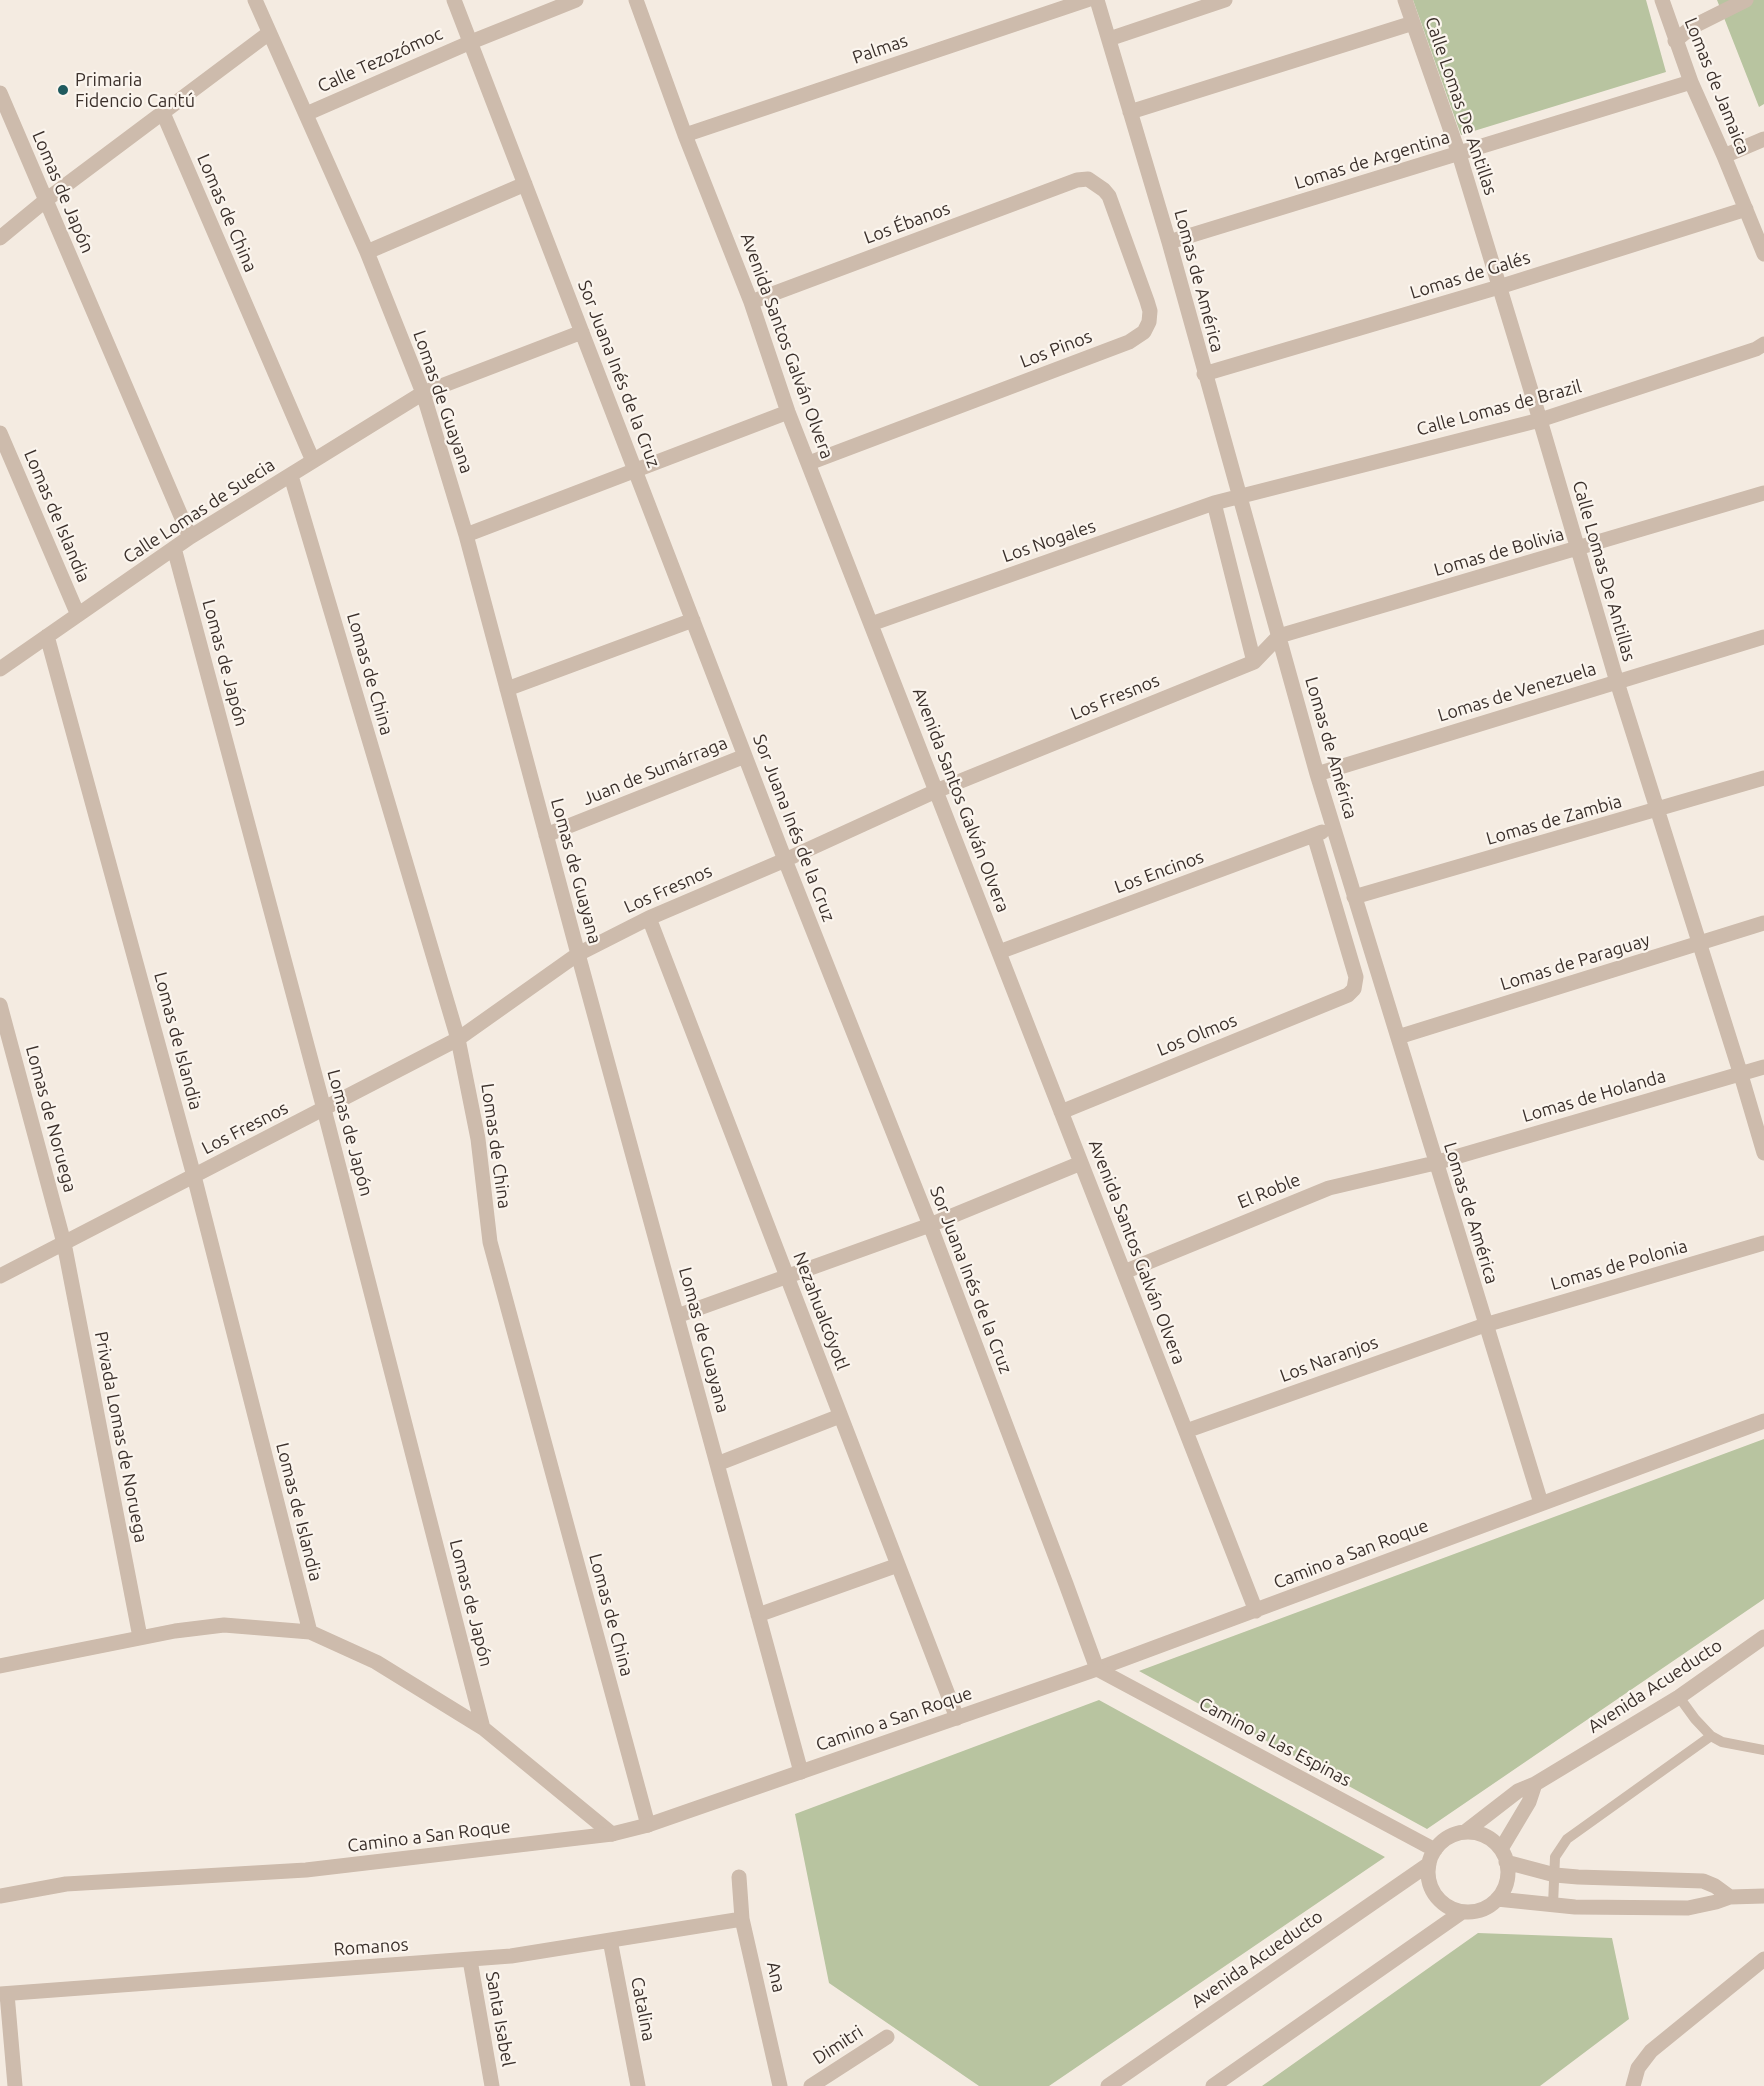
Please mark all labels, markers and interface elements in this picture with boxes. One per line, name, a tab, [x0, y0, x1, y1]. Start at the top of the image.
street label: Calle Lomas De Antillas	[1420, 14, 1502, 198]
street label: Lomas de Jamaica	[1680, 14, 1754, 158]
street label: Calle Tezozómoc	[314, 23, 446, 97]
street label: Palmas	[849, 29, 911, 69]
place label: Primaria Fidencio Cantú	[75, 69, 195, 112]
marker: Primaria Fidencio Cantú	[56, 83, 70, 97]
street label: Lomas de Argentina	[1292, 126, 1452, 194]
street label: Lomas de Japón	[28, 128, 98, 256]
street label: Lomas de China	[192, 151, 262, 275]
street label: Los Ébanos	[861, 197, 953, 249]
street label: Lomas de América	[1170, 207, 1228, 355]
street label: Avenida Santos Galván Olvera	[736, 230, 838, 462]
street label: Lomas de Galés	[1407, 246, 1533, 304]
street label: Sor Juana Inés de la Cruz	[573, 277, 665, 471]
street label: Los Pinos	[1017, 325, 1095, 373]
street label: Lomas de Guayana	[408, 328, 478, 476]
street label: Calle Lomas de Brazil	[1414, 376, 1584, 440]
street label: Lomas de Islandia	[19, 446, 95, 586]
street label: Calle Lomas de Suecia	[119, 454, 279, 568]
street label: Calle Lomas De Antillas	[1568, 478, 1640, 664]
street label: Los Nogales	[1000, 515, 1098, 567]
street label: Lomas de Bolivia	[1431, 523, 1567, 581]
street label: Lomas de Japón	[198, 597, 252, 729]
street label: Lomas de China	[342, 610, 398, 738]
street label: Lomas de Venezuela	[1435, 658, 1599, 726]
street label: Los Fresnos	[1067, 669, 1163, 725]
street label: Lomas de América	[1300, 674, 1362, 822]
street label: Avenida Santos Galván Olvera	[908, 685, 1014, 915]
street label: Sor Juana Inés de la Cruz	[748, 731, 840, 925]
street label: Juan de Sumárraga	[579, 732, 731, 810]
street label: Lomas de Zambia	[1484, 790, 1624, 850]
street label: Lomas de Guayana	[546, 796, 606, 946]
street label: Los Encinos	[1111, 846, 1207, 898]
street label: Los Fresnos	[621, 860, 715, 918]
street label: Lomas de Paraguay	[1498, 929, 1652, 995]
street label: Lomas de Islandia	[149, 970, 207, 1112]
street label: Los Olmos	[1154, 1009, 1240, 1061]
street label: Lomas de Noruega	[21, 1043, 81, 1195]
street label: Lomas de Holanda	[1520, 1065, 1668, 1127]
street label: Lomas de Japón	[323, 1067, 377, 1199]
street label: Lomas de China	[477, 1082, 515, 1210]
street label: Los Fresnos	[198, 1097, 292, 1159]
street label: Avenida Santos Galván Olvera	[1084, 1137, 1190, 1367]
street label: Lomas de América	[1439, 1140, 1503, 1286]
street label: El Roble	[1234, 1169, 1304, 1213]
street label: Sor Juana Inés de la Cruz	[925, 1183, 1017, 1377]
street label: Lomas de Polonia	[1548, 1235, 1690, 1295]
street label: Nezahualcóyotl	[789, 1249, 853, 1373]
street label: Lomas de Guayana	[674, 1265, 734, 1415]
street label: Privada Lomas de Noruega	[90, 1329, 152, 1545]
street label: Los Naranjos	[1277, 1331, 1381, 1387]
street label: Lomas de Islandia	[271, 1441, 327, 1583]
street label: Camino a San Roque	[1271, 1515, 1431, 1593]
street label: Lomas de Japón	[445, 1537, 497, 1669]
street label: Lomas de China	[584, 1551, 638, 1679]
street label: Avenida Acueducto	[1584, 1635, 1726, 1737]
street label: Camino a San Roque	[813, 1682, 975, 1756]
street label: Camino a Las Espinas	[1195, 1693, 1355, 1791]
street label: Camino a San Roque	[346, 1815, 512, 1857]
street label: Avenida Acueducto	[1187, 1905, 1327, 2013]
street label: Romanos	[333, 1934, 409, 1960]
street label: Ana	[762, 1959, 790, 1995]
street label: Santa Isabel	[481, 1970, 519, 2068]
street label: Catalina	[626, 1975, 660, 2043]
street label: Dimitri	[809, 2021, 867, 2069]

